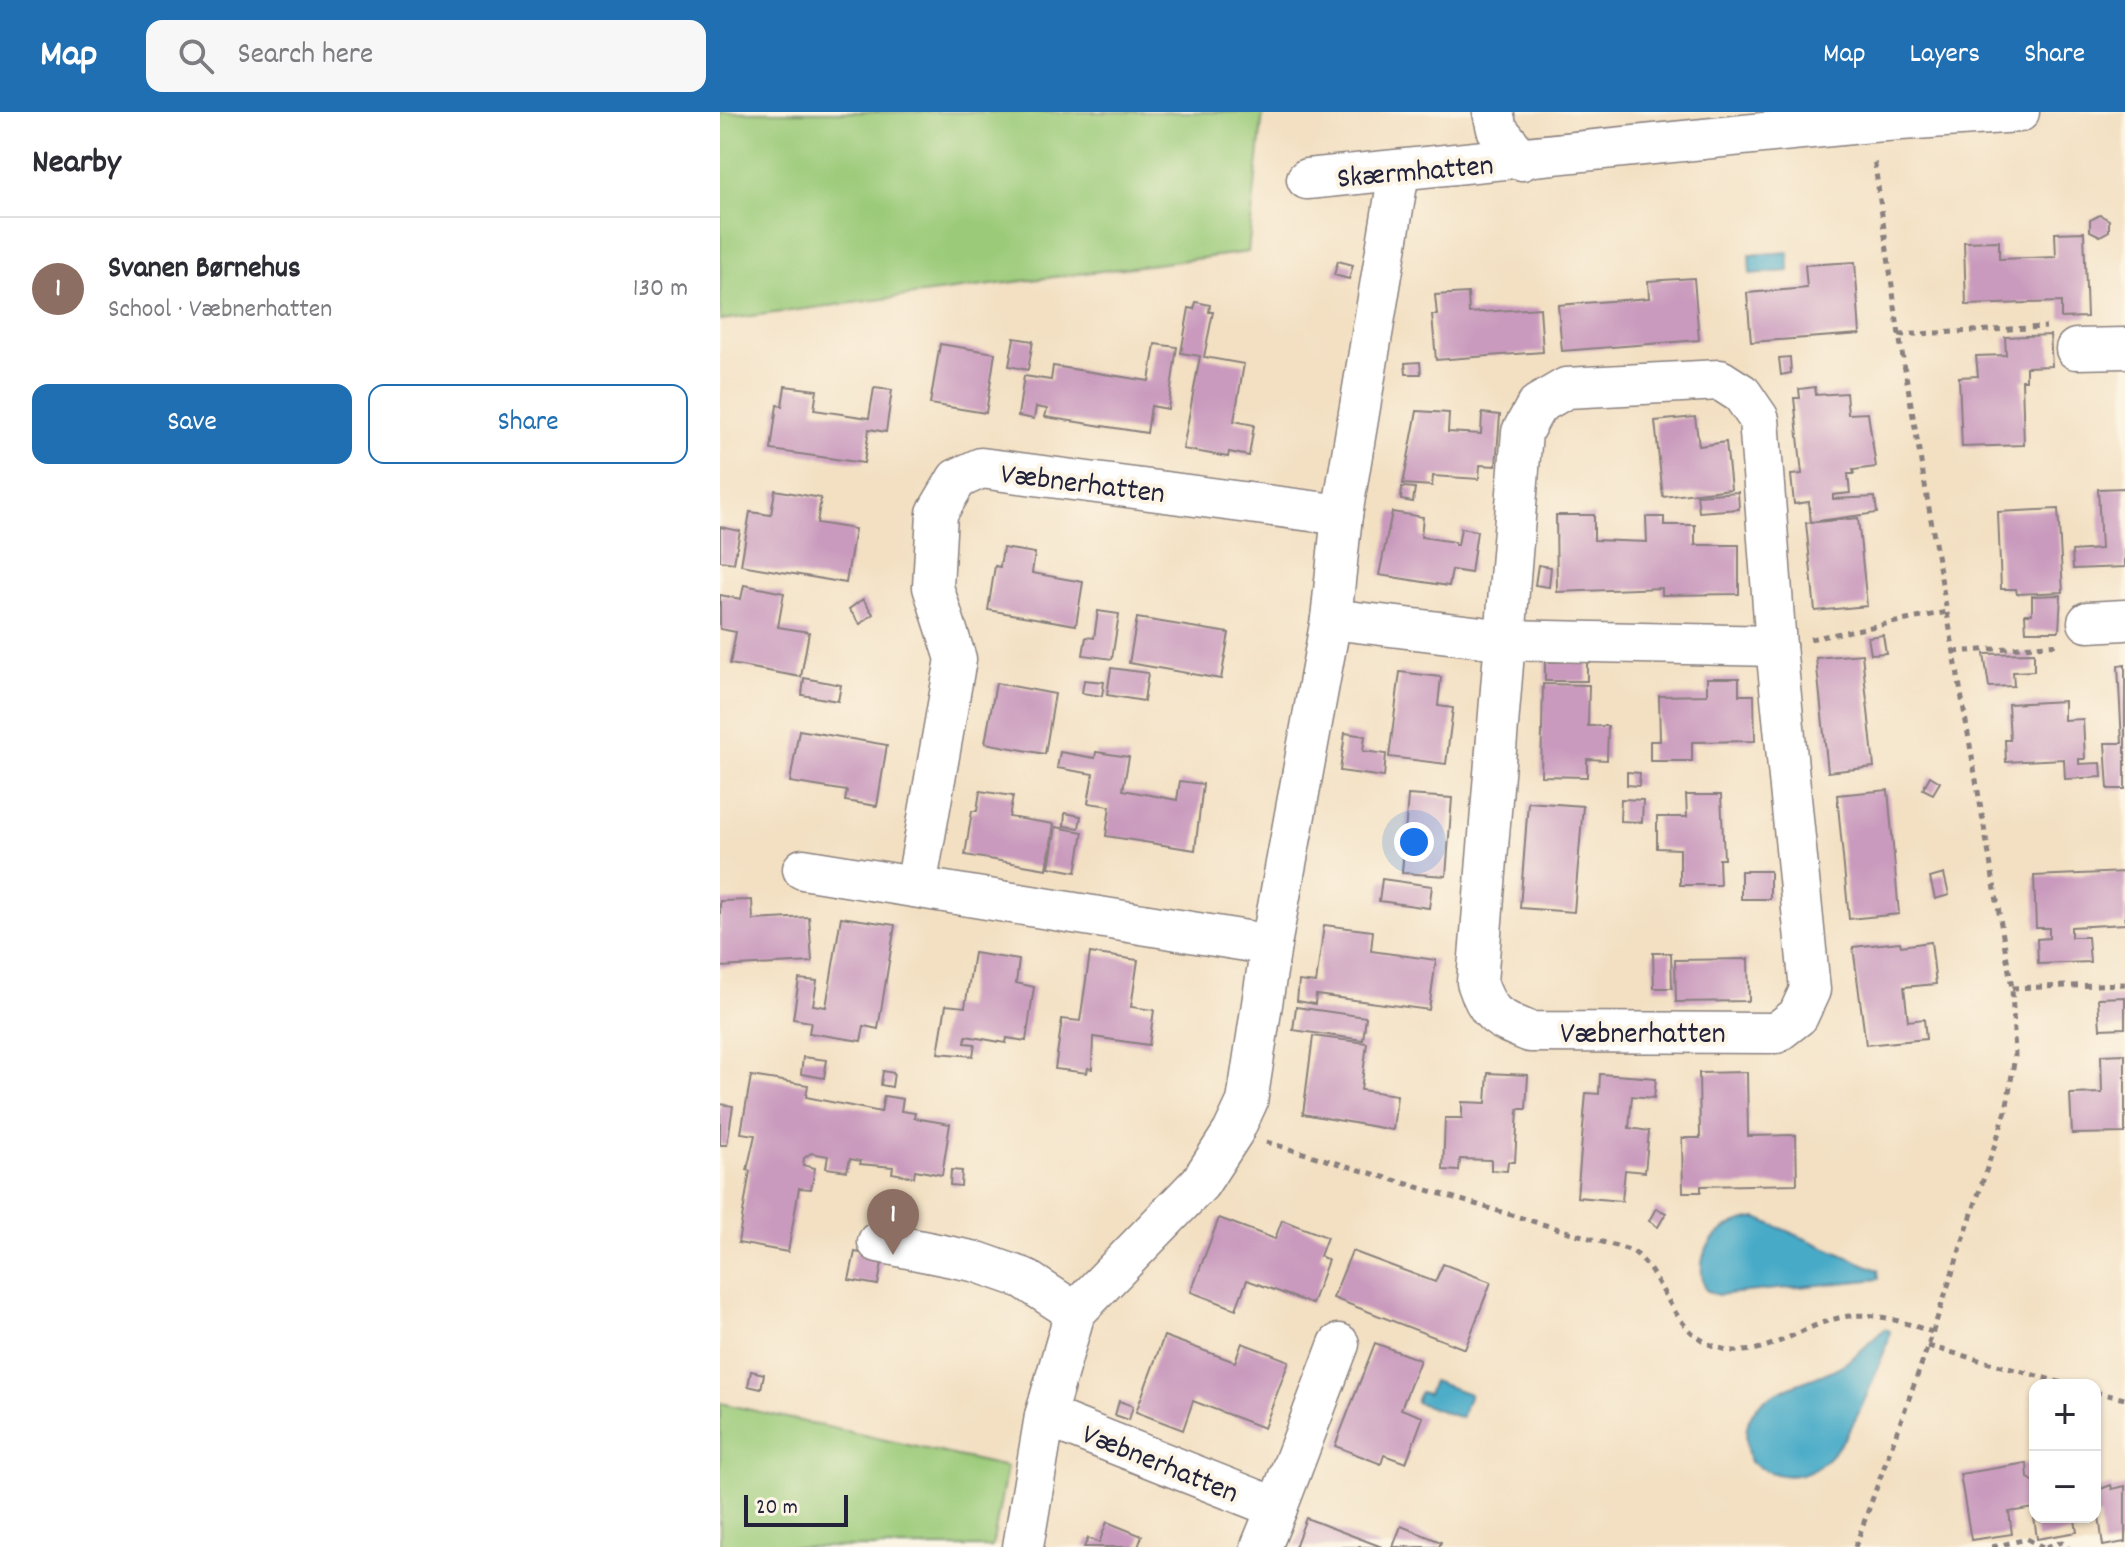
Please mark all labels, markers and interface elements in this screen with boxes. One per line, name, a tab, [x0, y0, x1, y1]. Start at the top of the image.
search box	[146, 20, 706, 92]
text: Map	[40, 29, 98, 84]
icon: search	[174, 34, 218, 78]
text: Search here	[238, 35, 373, 78]
text: Map	[1823, 36, 1866, 76]
text: Layers	[1910, 36, 1980, 76]
text: Share	[2024, 36, 2085, 76]
text: Nearby	[32, 140, 121, 189]
street label: Skærmhatten	[1335, 146, 1495, 203]
text: Svanen Børnehus	[108, 249, 301, 292]
text: 1	[55, 271, 61, 308]
text: 130 m	[633, 271, 688, 308]
text: School · Væbnerhatten	[108, 292, 332, 329]
button: Save	[32, 384, 352, 464]
button: Share	[368, 384, 688, 464]
street label: Væbnerhatten	[998, 455, 1167, 518]
your location	[1394, 822, 1434, 862]
street label: Væbnerhatten	[1560, 1015, 1726, 1058]
pin: 1	[867, 1189, 919, 1255]
map controls	[2029, 1379, 2101, 1523]
button: +	[2029, 1379, 2101, 1451]
street label: Væbnerhatten	[1075, 1415, 1244, 1517]
button: −	[2029, 1451, 2101, 1523]
scale bar	[744, 1491, 848, 1527]
text: 20 m	[756, 1493, 798, 1524]

